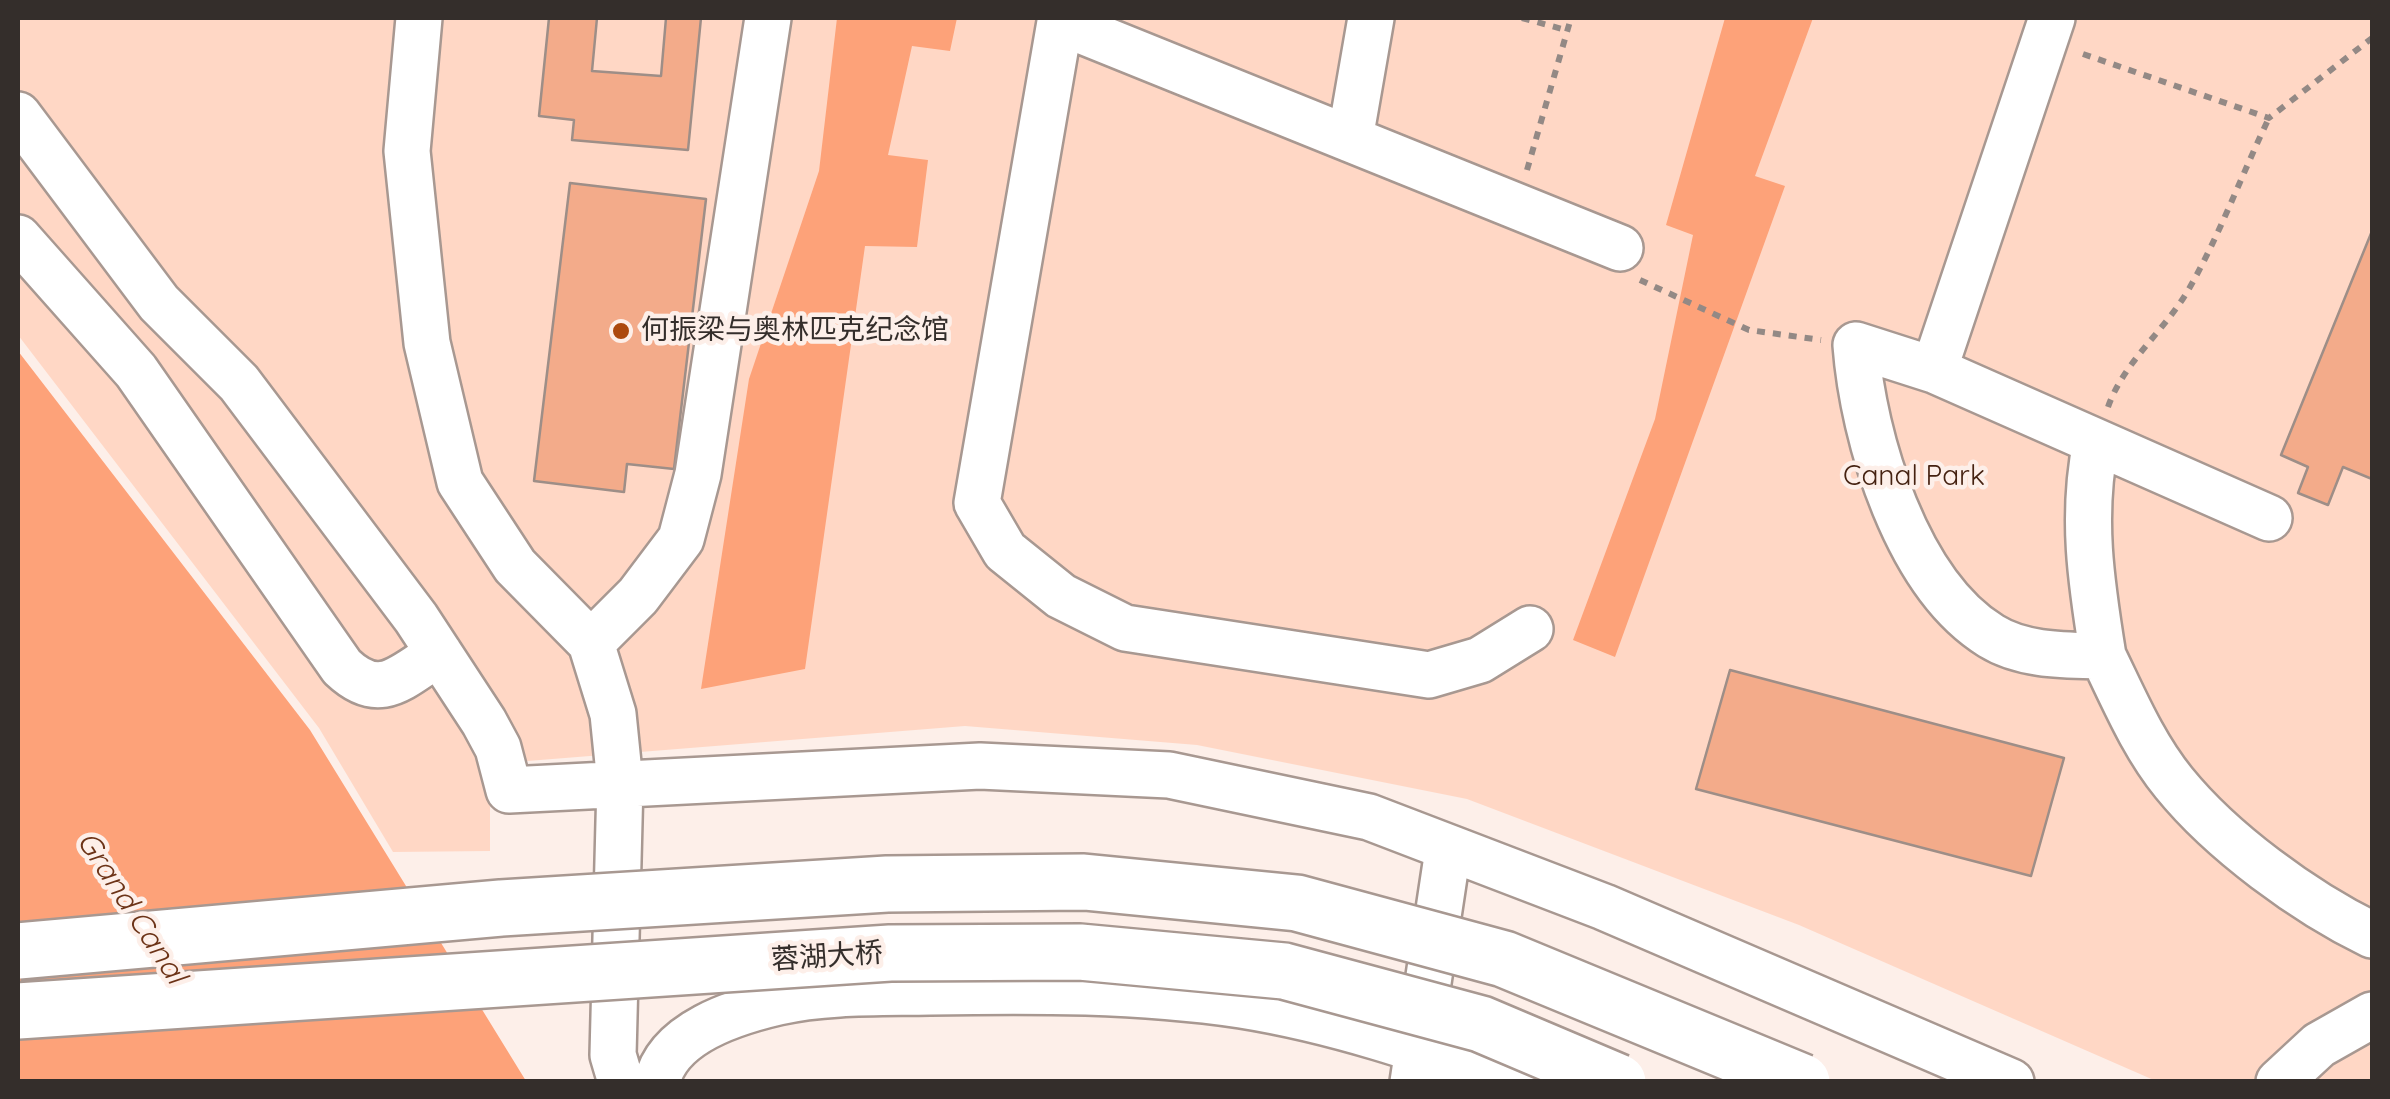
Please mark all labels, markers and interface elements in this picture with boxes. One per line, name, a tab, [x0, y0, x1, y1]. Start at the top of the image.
place label: 何振梁与奥林匹克纪念馆	[641, 314, 949, 348]
marker: 何振梁与奥林匹克纪念馆	[610, 320, 632, 342]
park label: Canal Park	[1843, 460, 1985, 494]
water label: Grand Canal	[68, 825, 194, 991]
street label: 蓉湖大桥	[770, 936, 884, 978]

